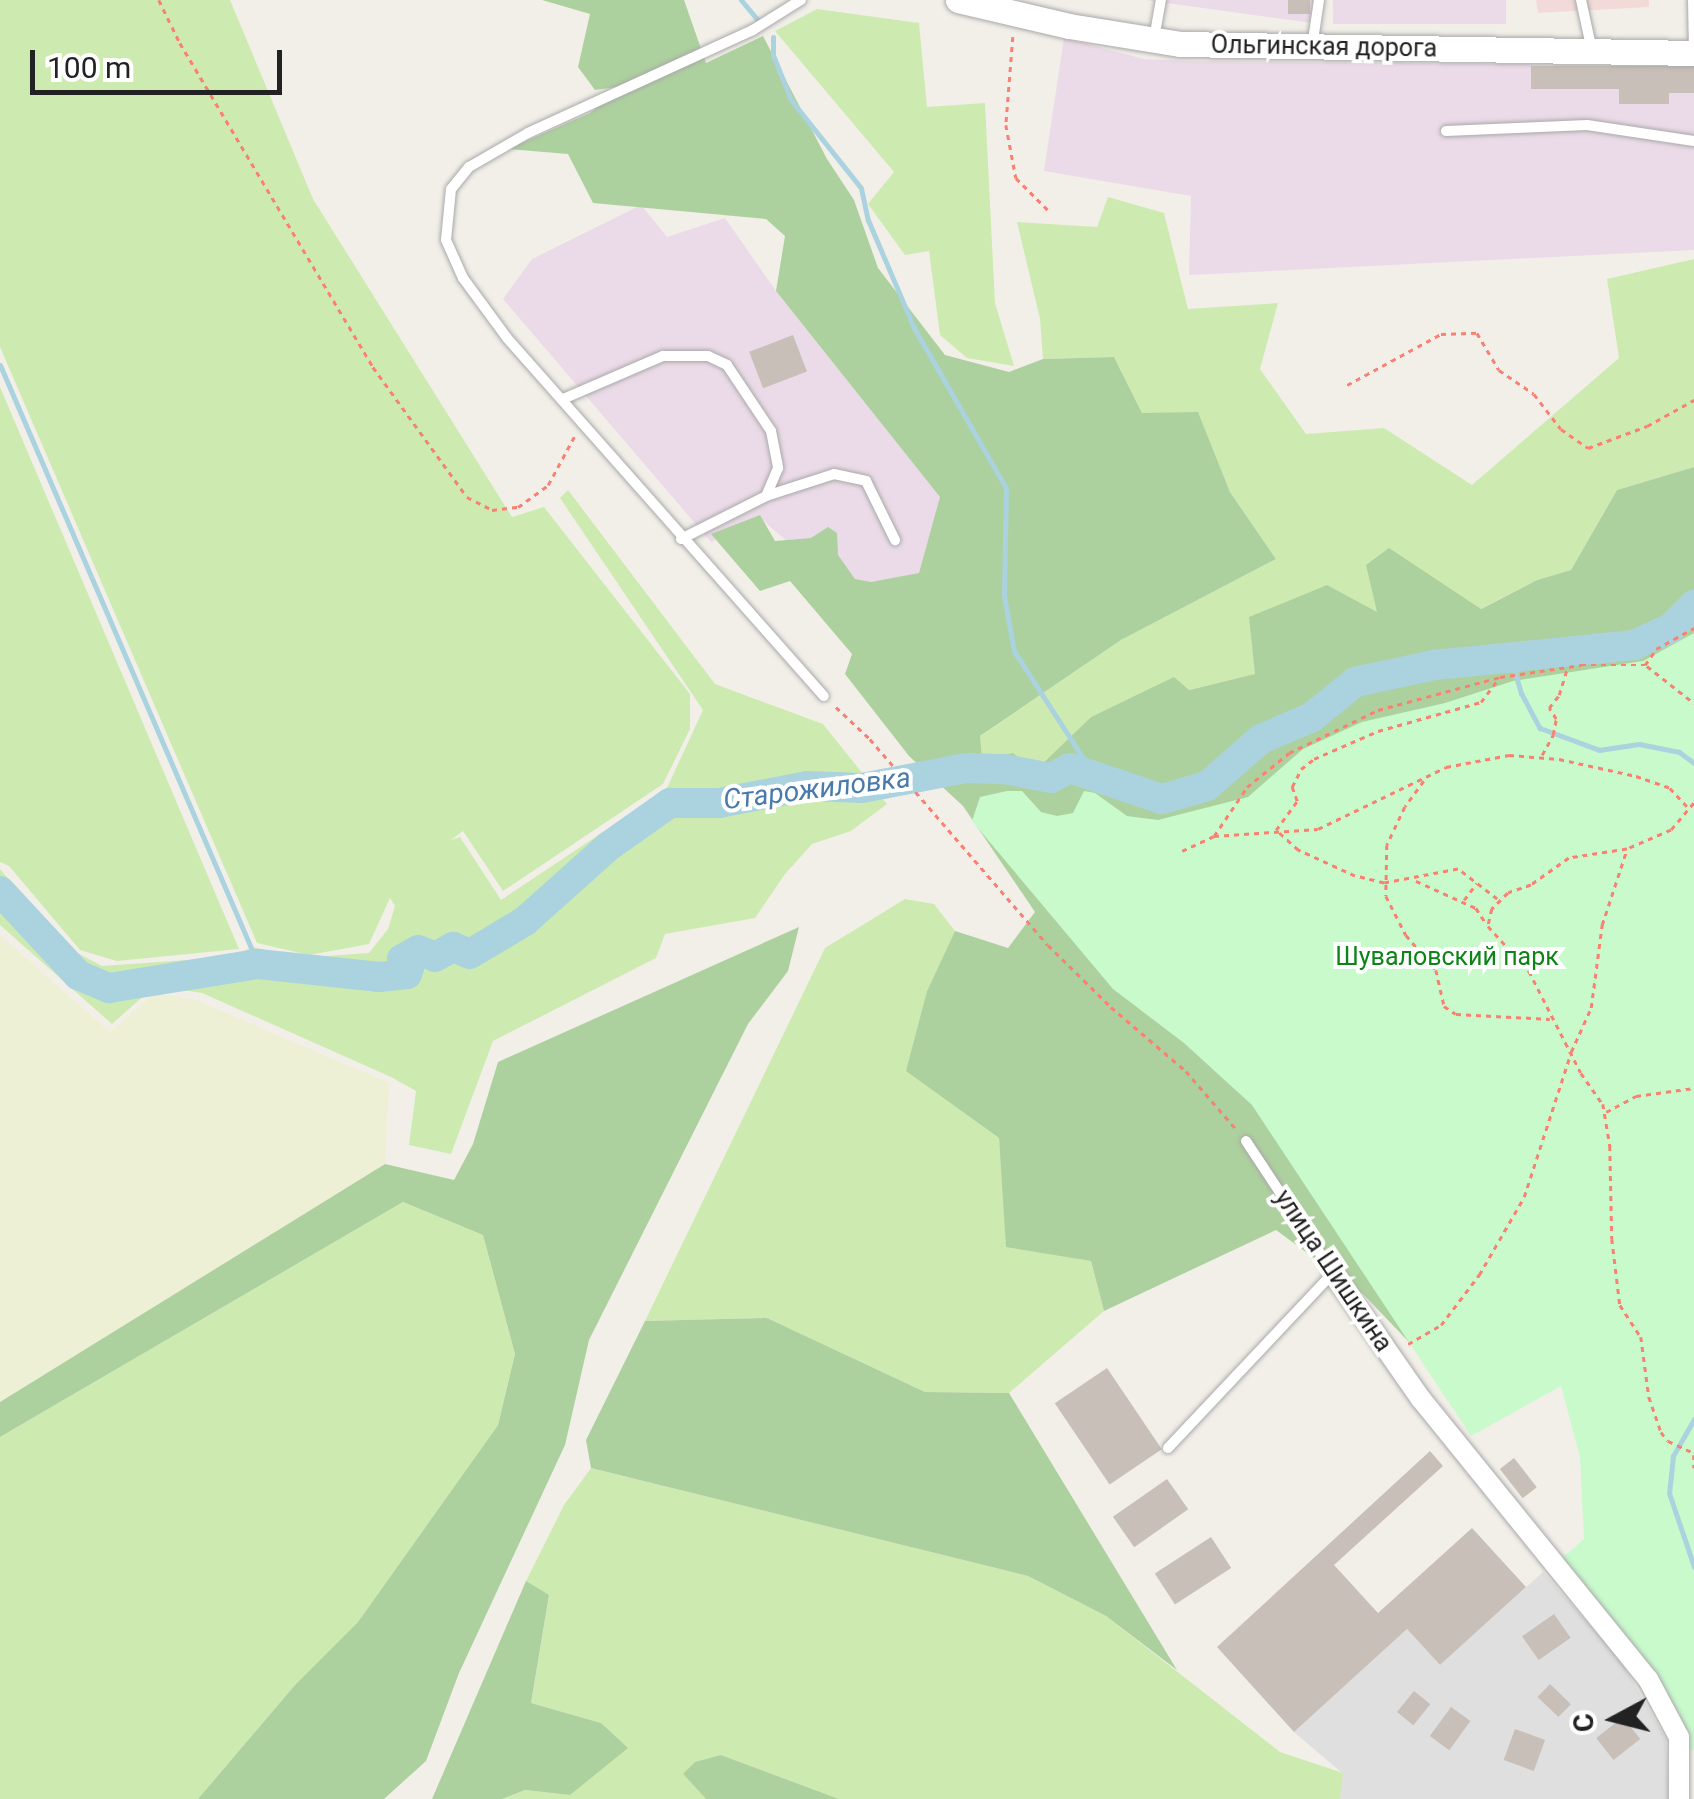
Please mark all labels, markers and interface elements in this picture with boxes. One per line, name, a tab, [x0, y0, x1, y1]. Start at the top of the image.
scale bar	[35, 30, 288, 92]
street label: Ольгинская дорога	[1211, 30, 1437, 64]
text: 100 m	[47, 50, 131, 85]
water label: Старожиловка	[721, 761, 913, 817]
park label: Шуваловский парк	[1335, 942, 1559, 972]
street label: улица Шишкина	[1268, 1184, 1398, 1358]
north arrow	[1564, 1669, 1664, 1769]
text: С	[1566, 1712, 1601, 1734]

